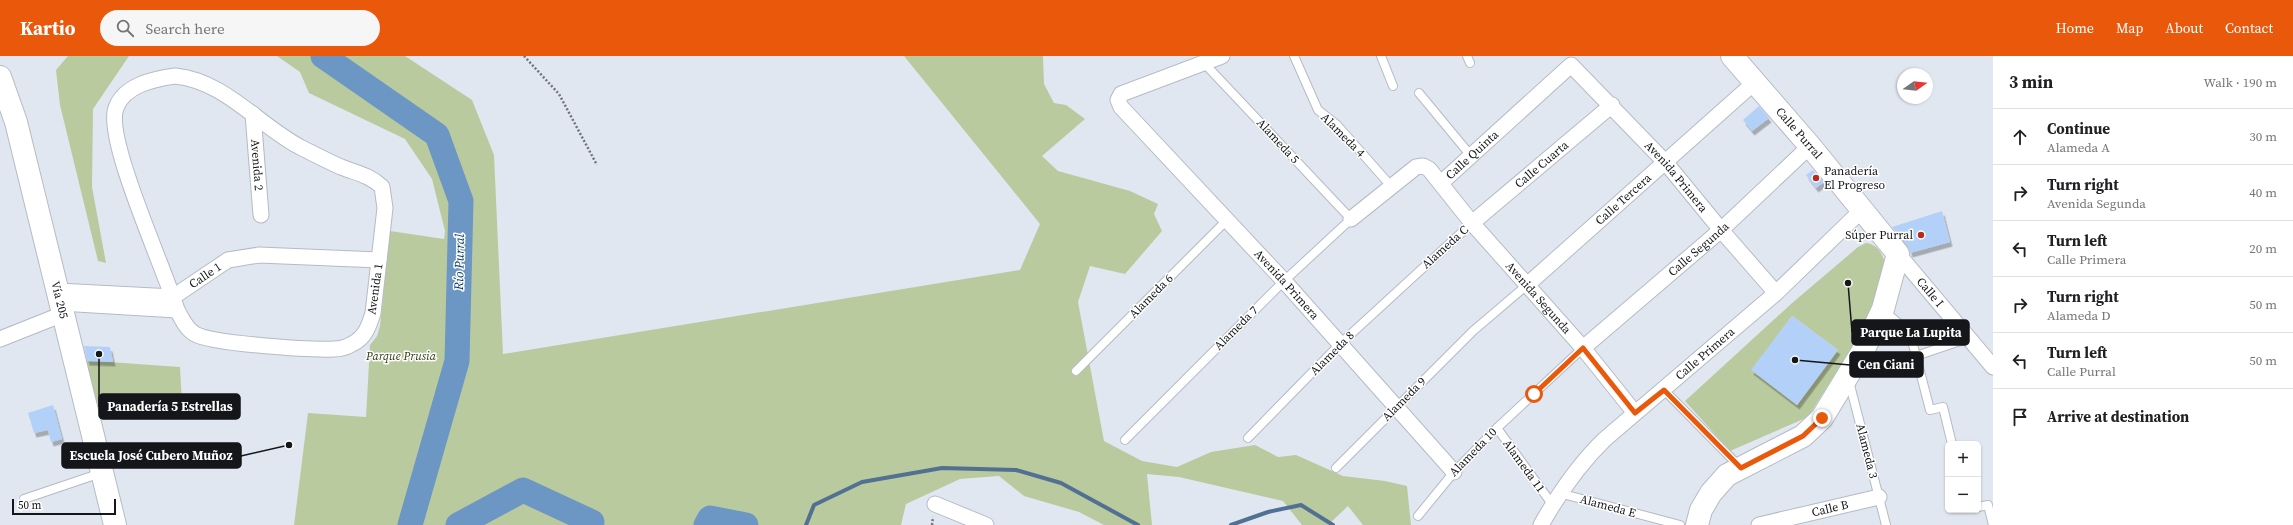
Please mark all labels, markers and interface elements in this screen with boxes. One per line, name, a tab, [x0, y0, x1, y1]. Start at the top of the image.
search box	[100, 10, 380, 46]
text: Kartio	[20, 15, 76, 41]
icon: search	[114, 17, 136, 39]
text: Search here	[146, 18, 225, 39]
text: Home	[2056, 18, 2094, 38]
text: Map	[2116, 18, 2143, 38]
text: About	[2165, 18, 2203, 38]
text: Contact	[2225, 18, 2273, 38]
north arrow	[1897, 68, 1933, 104]
text: 3 min	[2009, 70, 2053, 94]
text: Walk · 190 m	[2204, 74, 2277, 91]
street label: Calle Purral	[1772, 104, 1826, 163]
street label: Alameda 4	[1318, 110, 1368, 160]
street label: Alameda 5	[1253, 115, 1303, 167]
text: Continue	[2047, 118, 2110, 139]
street label: Calle Quinta	[1442, 126, 1503, 183]
icon: ahead	[2009, 126, 2031, 148]
text: 30 m	[2249, 128, 2277, 145]
street label: Calle Cuarta	[1511, 137, 1573, 192]
street label: Avenida 2	[247, 138, 267, 191]
street label: Avenida Primera	[1641, 138, 1712, 216]
text: Alameda A	[2047, 139, 2110, 156]
place label: Panadería El Progreso	[1824, 163, 1886, 193]
street label: Calle Tercera	[1592, 169, 1656, 228]
marker: Panadería El Progreso	[1811, 173, 1821, 183]
text: Turn right	[2047, 174, 2119, 195]
icon: right	[2009, 182, 2031, 204]
text: 40 m	[2249, 184, 2277, 201]
text: Avenida Segunda	[2047, 195, 2146, 212]
street label: Calle Segunda	[1665, 218, 1733, 280]
street label: Alameda C	[1418, 222, 1472, 272]
place label: Súper Purral	[1845, 227, 1913, 243]
marker: Súper Purral	[1916, 230, 1926, 240]
text: Turn left	[2047, 230, 2107, 251]
water label: Río Purral	[450, 233, 468, 291]
icon: left	[2009, 238, 2031, 260]
text: 20 m	[2249, 240, 2277, 257]
street label: Avenida Primera	[1251, 246, 1323, 324]
text: Calle Primera	[2047, 251, 2126, 268]
street label: Avenida Segunda	[1502, 258, 1575, 338]
street label: Calle 1	[186, 259, 225, 292]
street label: Avenida 1	[363, 262, 387, 316]
street label: Alameda 6	[1126, 271, 1176, 321]
street label: Calle I	[1913, 274, 1947, 311]
street label: Vía 205	[47, 279, 72, 320]
text: Turn right	[2047, 286, 2119, 307]
icon: right	[2009, 294, 2031, 316]
text: 50 m	[2249, 296, 2277, 313]
street label: Alameda 7	[1211, 303, 1261, 353]
text: Alameda D	[2047, 307, 2110, 324]
callout: Parque La Lupita	[1852, 320, 1969, 345]
street label: Calle Primera	[1672, 323, 1739, 384]
text: Parque La Lupita	[1860, 324, 1962, 341]
street label: Alameda 8	[1307, 328, 1357, 378]
text: Turn left	[2047, 342, 2107, 363]
park label: Parque Prusia	[365, 348, 437, 364]
icon: left	[2009, 350, 2031, 372]
callout: Cen Ciani	[1850, 352, 1923, 377]
text: 50 m	[2249, 352, 2277, 369]
text: Cen Ciani	[1858, 356, 1914, 373]
text: Calle Purral	[2047, 363, 2116, 380]
street label: Alameda 9	[1379, 374, 1429, 424]
route start	[1525, 385, 1543, 403]
callout: Panadería 5 Estrellas	[99, 394, 240, 419]
text: Panadería 5 Estrellas	[107, 398, 233, 415]
icon: arrive	[2009, 406, 2031, 428]
text: Arrive at destination	[2047, 406, 2189, 427]
route end	[1813, 409, 1831, 427]
street label: Alameda 3	[1852, 422, 1882, 480]
street label: Alameda 10	[1446, 424, 1500, 480]
street label: Alameda 11	[1499, 436, 1549, 496]
map controls	[1945, 441, 1981, 513]
button: +	[1945, 441, 1981, 477]
callout: Escuela José Cubero Muñoz	[62, 443, 241, 468]
text: Escuela José Cubero Muñoz	[70, 447, 232, 464]
button: −	[1945, 477, 1981, 513]
street label: Alameda E	[1578, 491, 1638, 521]
street label: Calle B	[1810, 496, 1851, 520]
scale bar	[12, 497, 116, 516]
text: 50 m	[18, 498, 41, 513]

